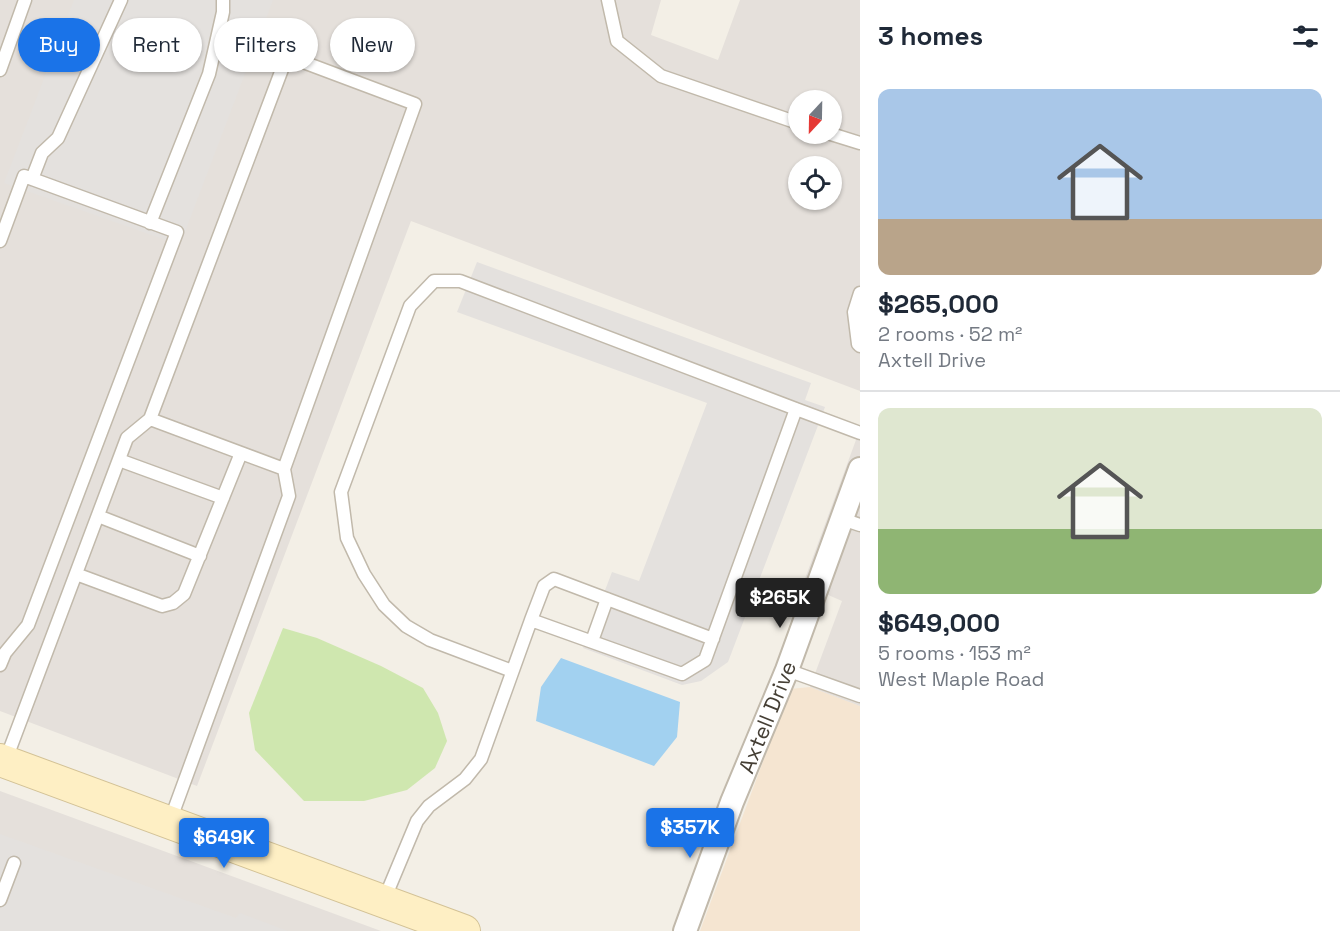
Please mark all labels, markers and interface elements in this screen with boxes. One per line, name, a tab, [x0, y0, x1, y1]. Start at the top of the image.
chip: Buy	[18, 18, 100, 72]
chip: Rent	[112, 18, 202, 72]
chip: Filters	[214, 18, 318, 72]
chip: New	[330, 18, 415, 72]
text: 3 homes	[878, 19, 983, 53]
icon: filters	[1289, 20, 1322, 53]
north arrow	[788, 90, 842, 144]
map controls	[788, 90, 842, 210]
icon: home	[1046, 128, 1154, 236]
button: locate	[788, 156, 842, 210]
text: $265,000	[878, 287, 999, 321]
text: 2 rooms · 52 m²	[878, 321, 1022, 347]
text: Axtell Drive	[878, 347, 986, 373]
icon: home	[1046, 447, 1154, 555]
pin: $265K	[738, 578, 822, 629]
text: $265K	[750, 584, 810, 610]
text: $649,000	[878, 606, 1000, 640]
text: 5 rooms · 153 m²	[878, 640, 1031, 666]
street label: Axtell Drive	[732, 657, 802, 777]
text: West Maple Road	[878, 666, 1044, 692]
pin: $357K	[648, 808, 732, 859]
text: $357K	[660, 814, 720, 840]
pin: $649K	[182, 818, 266, 869]
text: $649K	[193, 824, 255, 850]

